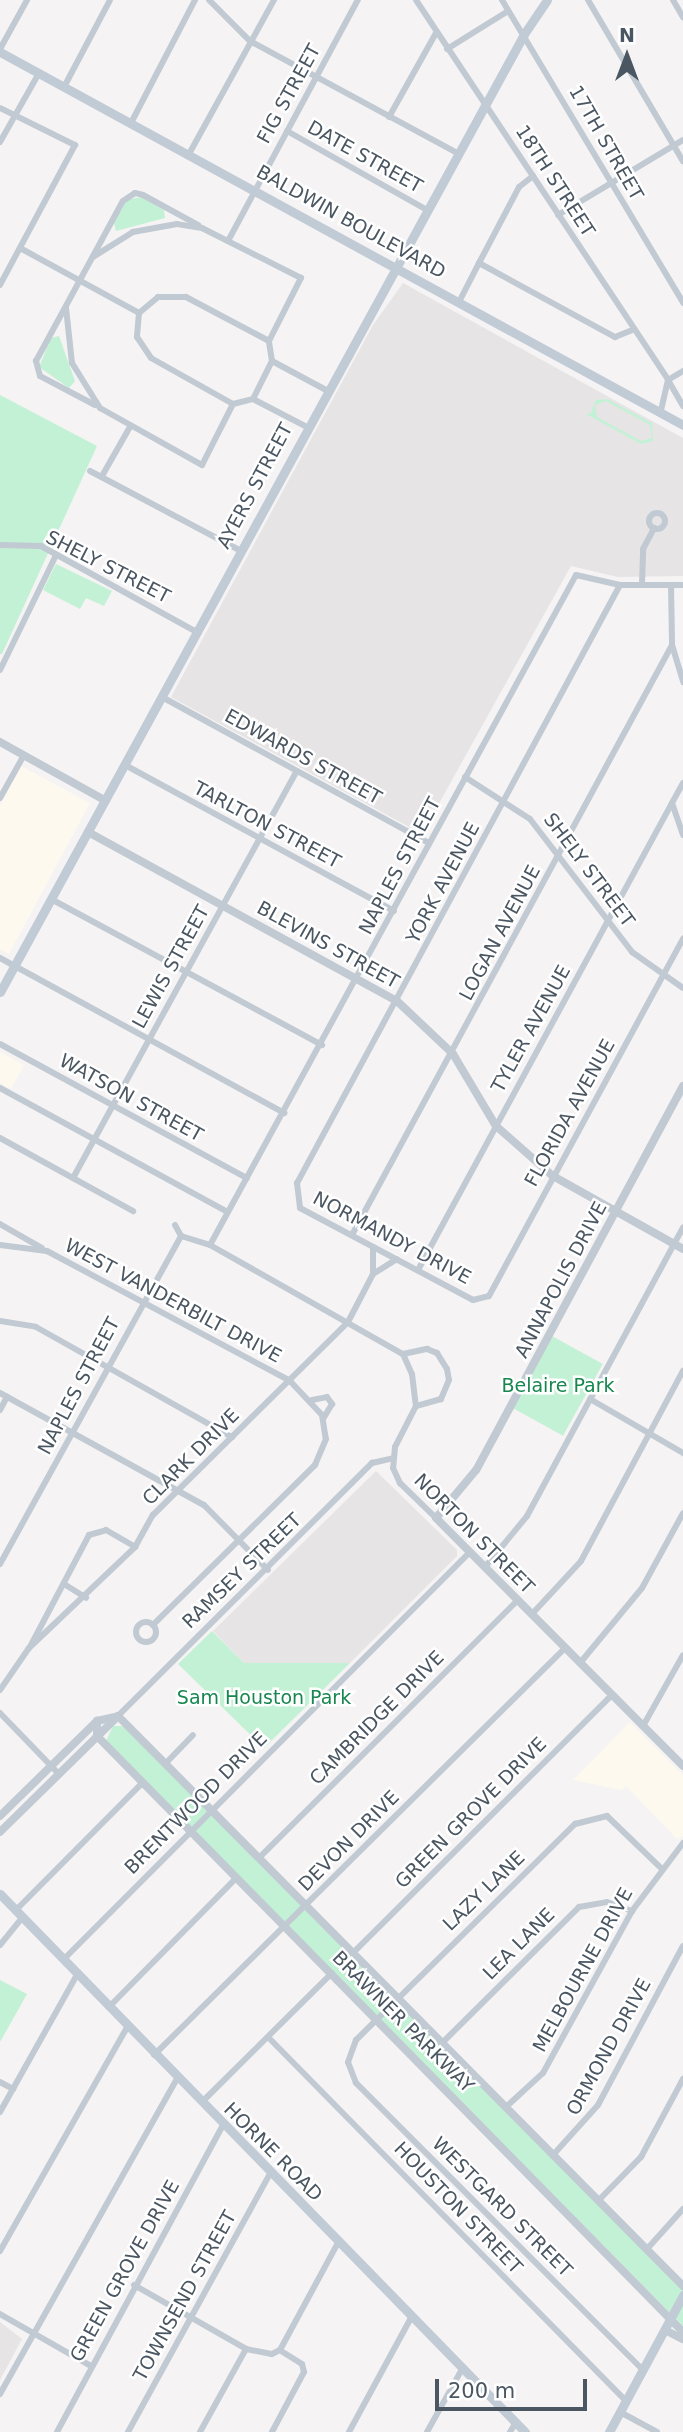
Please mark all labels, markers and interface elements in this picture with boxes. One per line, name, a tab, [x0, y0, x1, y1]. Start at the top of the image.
north arrow	[592, 21, 662, 91]
text: N	[619, 24, 635, 46]
street label: FIG STREET	[252, 40, 326, 148]
street label: 17TH STREET	[564, 82, 648, 204]
street label: DATE STREET	[304, 116, 426, 198]
street label: 18TH STREET	[510, 121, 600, 241]
street label: BALDWIN BOULEVARD	[252, 160, 450, 284]
street label: AYERS STREET	[212, 419, 298, 553]
street label: SHELY STREET	[42, 526, 174, 608]
street label: EDWARDS STREET	[221, 704, 385, 810]
street label: TARLTON STREET	[189, 777, 345, 873]
street label: NAPLES STREET	[354, 794, 446, 938]
street label: SHELY STREET	[539, 809, 639, 931]
street label: YORK AVENUE	[401, 818, 485, 948]
street label: LOGAN AVENUE	[455, 862, 545, 1004]
street label: BLEVINS STREET	[253, 896, 403, 994]
street label: LEWIS STREET	[128, 901, 214, 1033]
street label: TYLER AVENUE	[487, 961, 575, 1097]
street label: FLORIDA AVENUE	[520, 1035, 620, 1191]
street label: WATSON STREET	[55, 1049, 207, 1147]
street label: NORMANDY DRIVE	[309, 1187, 475, 1289]
street label: ANNAPOLIS DRIVE	[510, 1198, 612, 1362]
street label: WEST VANDERBILT DRIVE	[61, 1234, 285, 1368]
street label: NAPLES STREET	[33, 1314, 125, 1458]
park label: Belaire Park	[501, 1375, 615, 1397]
street label: CLARK DRIVE	[138, 1404, 244, 1510]
street label: NORTON STREET	[409, 1469, 539, 1599]
street label: RAMSEY STREET	[178, 1509, 306, 1633]
street label: CAMBRIDGE DRIVE	[305, 1646, 449, 1790]
park label: Sam Houston Park	[177, 1687, 351, 1709]
street label: BRENTWOOD DRIVE	[120, 1727, 272, 1879]
street label: GREEN GROVE DRIVE	[391, 1733, 551, 1893]
street label: DEVON DRIVE	[294, 1786, 404, 1896]
street label: LAZY LANE	[438, 1846, 530, 1936]
street label: MELBOURNE DRIVE	[528, 1884, 638, 2056]
street label: LEA LANE	[478, 1903, 560, 1985]
street label: BRAWNER PARKWAY	[327, 1946, 479, 2098]
street label: ORMOND DRIVE	[562, 1975, 656, 2119]
street label: HORNE ROAD	[219, 2098, 327, 2206]
street label: WESTGARD STREET	[427, 2132, 577, 2282]
street label: HOUSTON STREET	[389, 2137, 527, 2279]
street label: GREEN GROVE DRIVE	[66, 2176, 184, 2366]
street label: TOWNSEND STREET	[129, 2207, 241, 2385]
scale bar	[438, 2366, 590, 2410]
text: 200 m	[448, 2379, 515, 2403]

